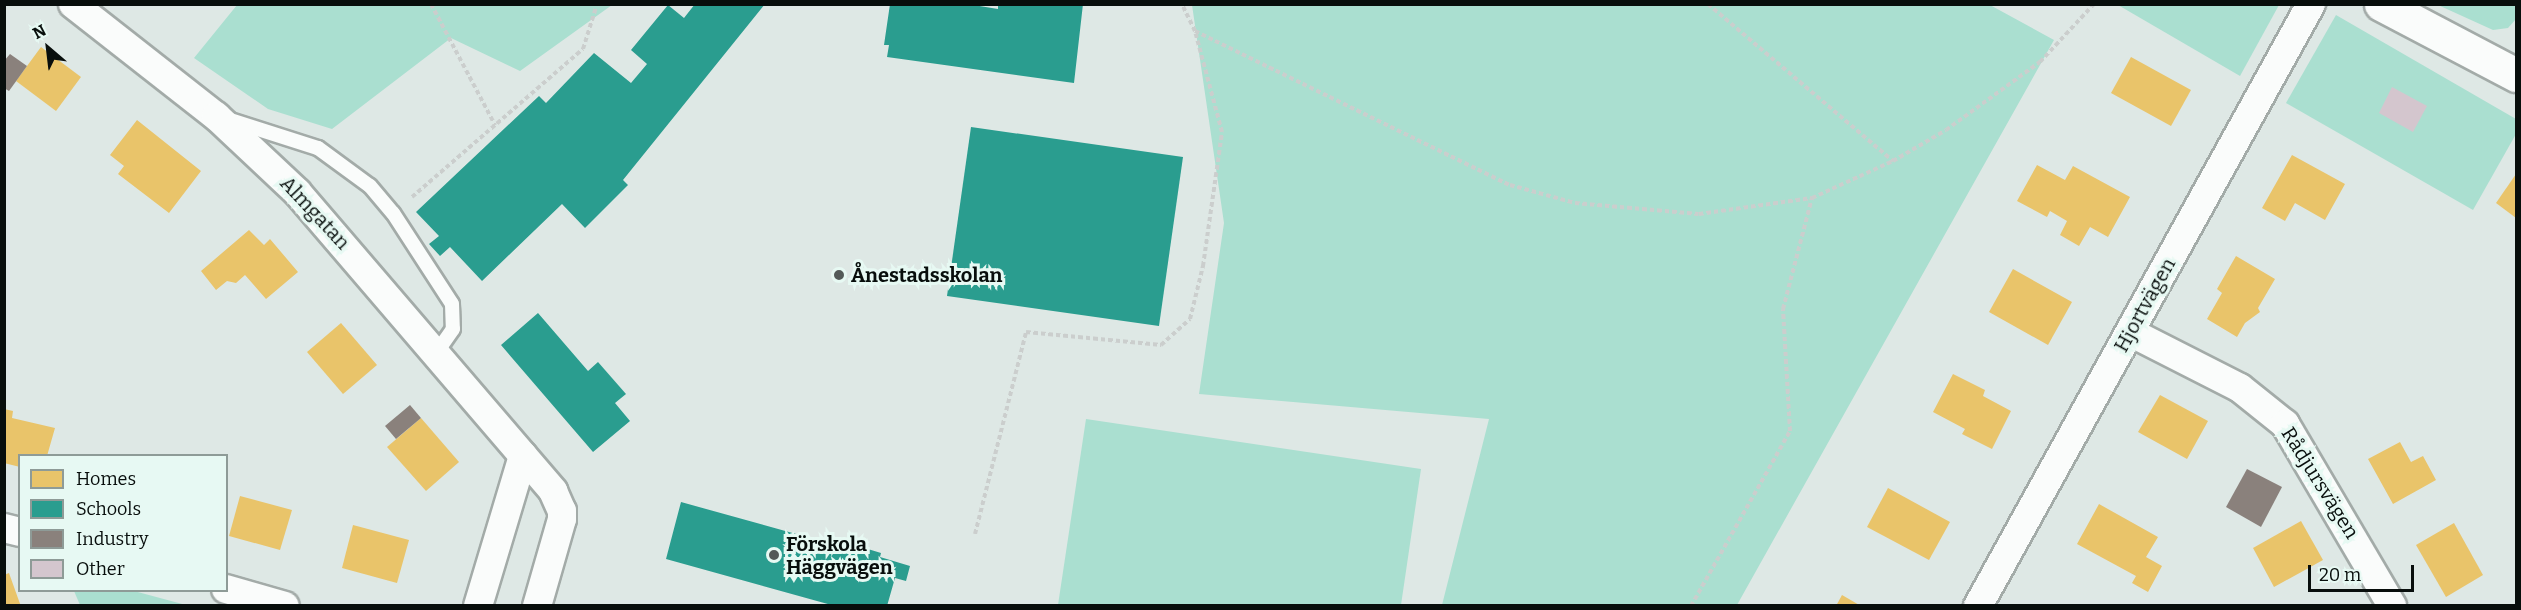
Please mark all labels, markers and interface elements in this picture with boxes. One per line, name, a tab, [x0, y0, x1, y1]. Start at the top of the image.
north arrow	[18, 18, 78, 78]
text: N	[29, 20, 49, 43]
street label: Almgatan	[275, 171, 355, 255]
street label: Hjortvägen	[2109, 254, 2181, 356]
place label: Ånestadsskolan	[851, 263, 1002, 287]
marker: Ånestadsskolan	[832, 268, 846, 282]
street label: Rådjursvägen	[2276, 423, 2364, 543]
legend	[18, 454, 228, 592]
text: Homes	[76, 468, 136, 490]
text: Schools	[76, 498, 141, 520]
text: Industry	[76, 528, 148, 550]
place label: Förskola Häggvägen	[786, 532, 893, 579]
marker: Förskola Häggvägen	[767, 548, 781, 562]
scale bar	[2311, 553, 2418, 591]
text: Other	[76, 558, 125, 580]
text: 20 m	[2319, 564, 2361, 586]

